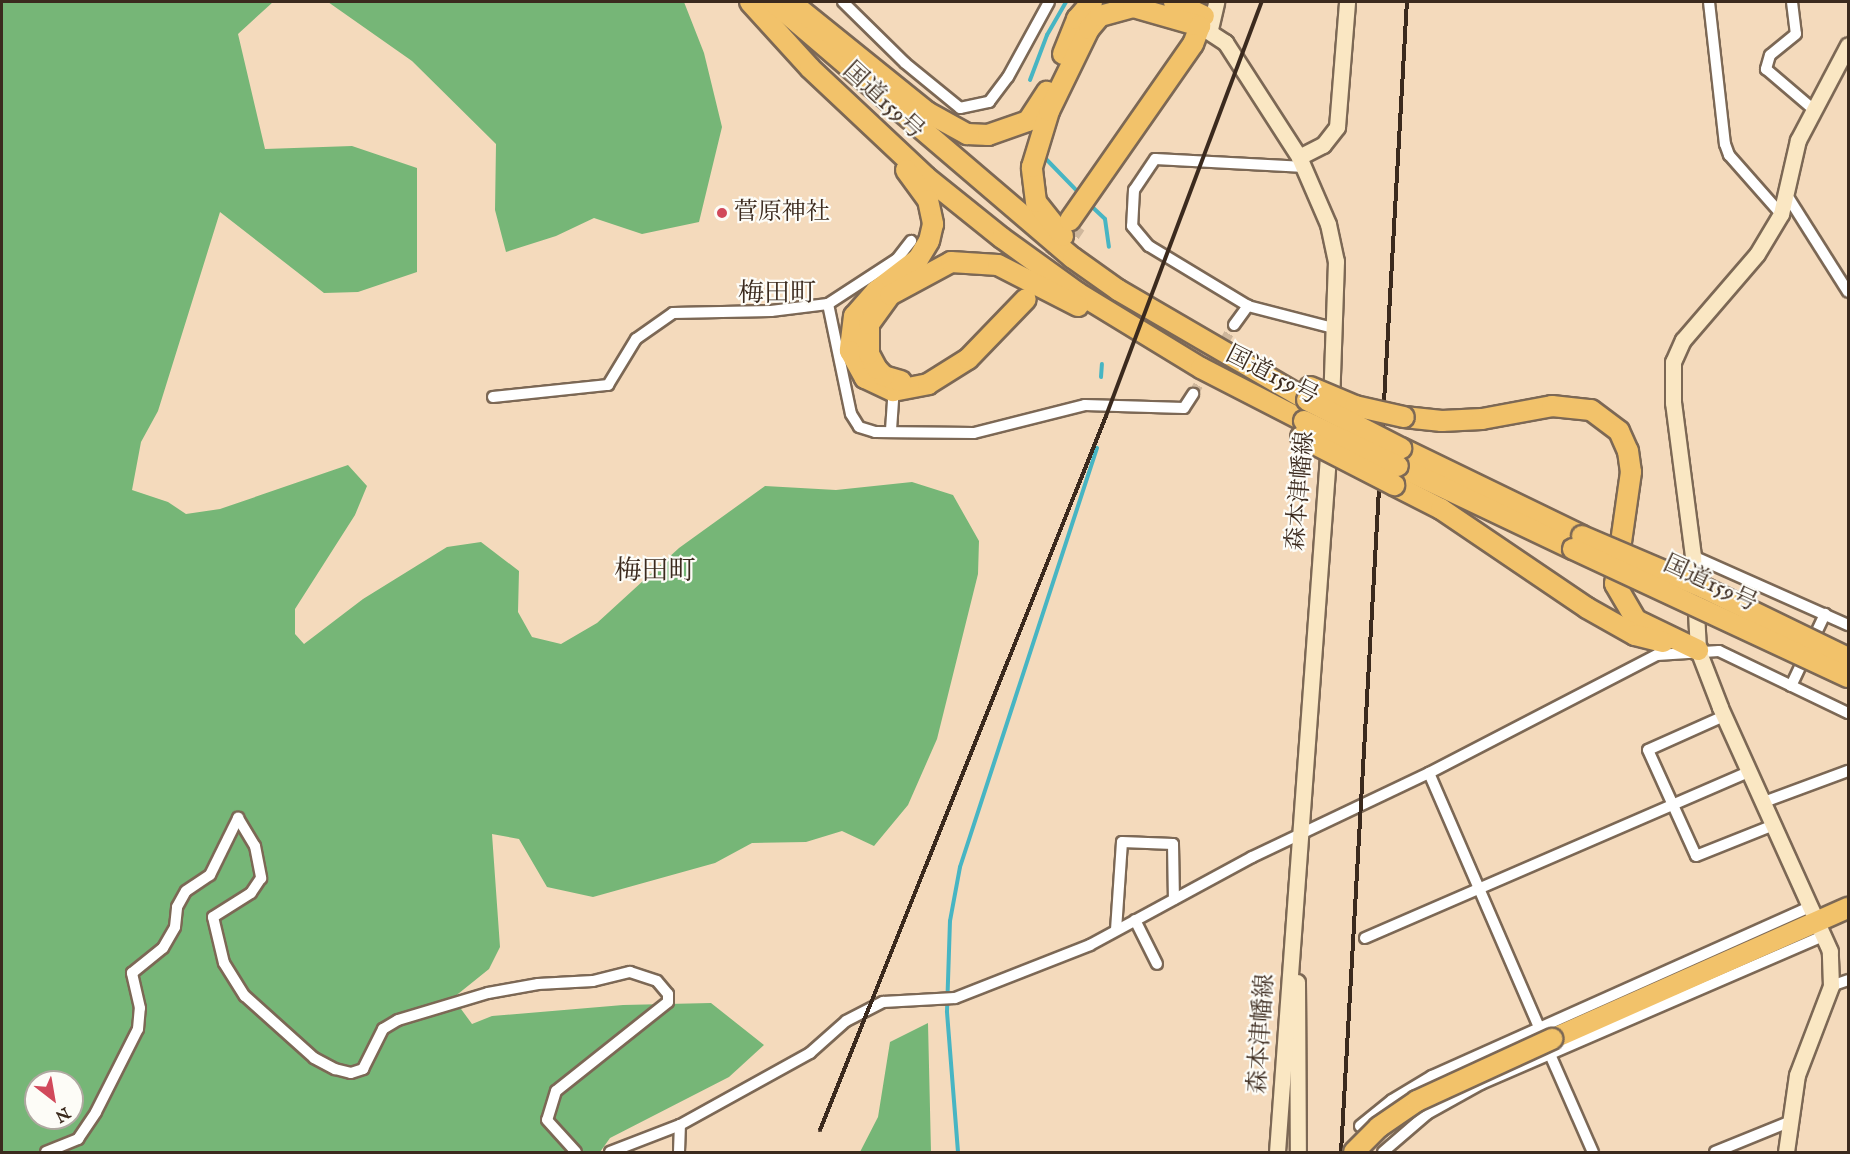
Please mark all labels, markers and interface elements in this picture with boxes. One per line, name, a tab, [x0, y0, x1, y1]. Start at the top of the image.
street label: 国道159号	[837, 56, 929, 146]
place label: 菅原神社	[734, 199, 830, 227]
marker: 菅原神社	[715, 206, 729, 220]
district label: 梅田町	[738, 278, 816, 310]
street label: 国道159号	[1221, 340, 1323, 412]
street label: 森本津幡線	[1281, 430, 1321, 552]
street label: 国道159号	[1659, 550, 1761, 618]
district label: 梅田町	[615, 557, 695, 589]
street label: 森本津幡線	[1243, 973, 1281, 1095]
north arrow	[24, 1070, 84, 1130]
text: N	[51, 1102, 73, 1126]

